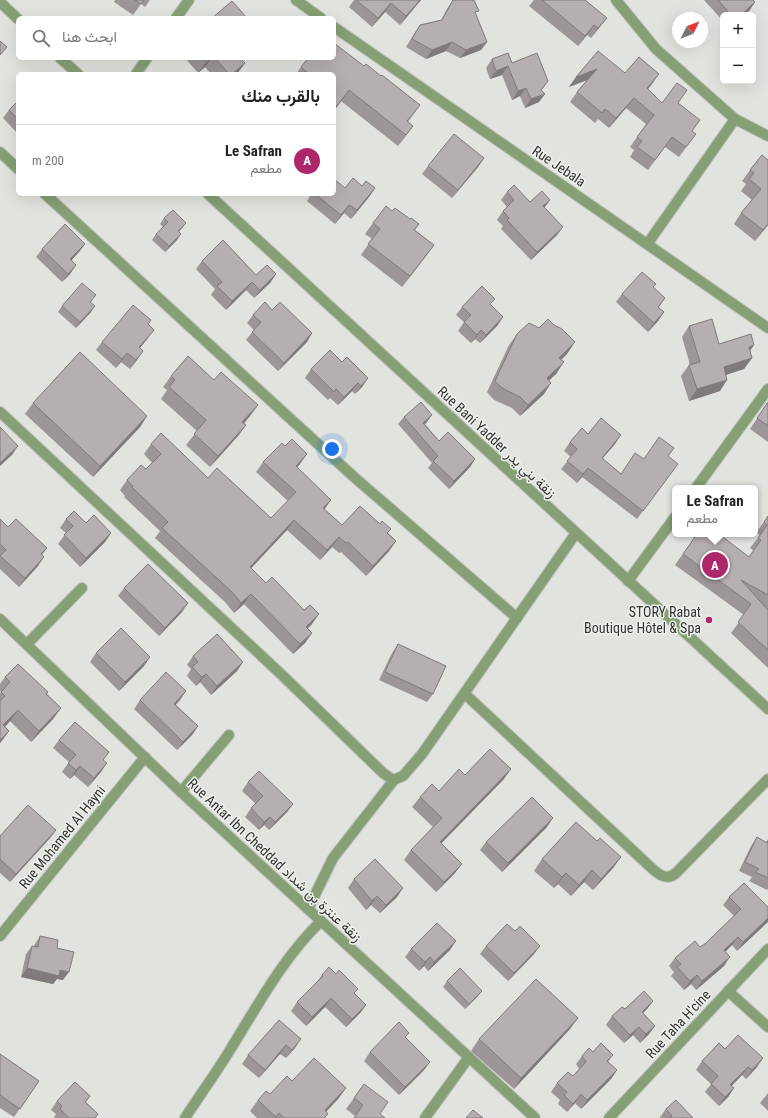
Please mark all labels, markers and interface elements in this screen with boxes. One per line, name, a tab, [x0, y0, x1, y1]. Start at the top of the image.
north arrow	[672, 12, 708, 48]
map controls	[720, 12, 756, 84]
button: +	[720, 12, 756, 48]
search box	[16, 16, 336, 60]
icon: search	[30, 27, 52, 49]
text: ابحث هنا	[62, 28, 117, 46]
button: −	[720, 48, 756, 84]
text: بالقرب منك	[241, 86, 320, 106]
text: Le Safran	[225, 142, 282, 160]
street label: Rue Jebala	[529, 142, 589, 190]
text: 200 m	[32, 153, 64, 168]
text: A	[303, 153, 311, 168]
text: مطعم	[251, 161, 282, 176]
street label: Rue Bani Yadder زنقة بني يدر	[432, 383, 560, 504]
your location	[322, 439, 342, 459]
popup	[672, 485, 758, 537]
text: Le Safran	[686, 492, 744, 510]
text: مطعم	[686, 511, 718, 526]
pin: A	[702, 550, 728, 580]
place label: STORY Rabat Boutique Hôtel & Spa	[584, 604, 701, 636]
marker: STORY Rabat Boutique Hôtel & Spa	[704, 615, 714, 625]
street label: Rue Antar Ibn Cheddad زنقة عنترة بن شداد	[184, 775, 365, 946]
street label: Rue Mohamed Al Hayni	[16, 782, 108, 892]
street label: Rue Taha H'cine	[642, 986, 714, 1061]

